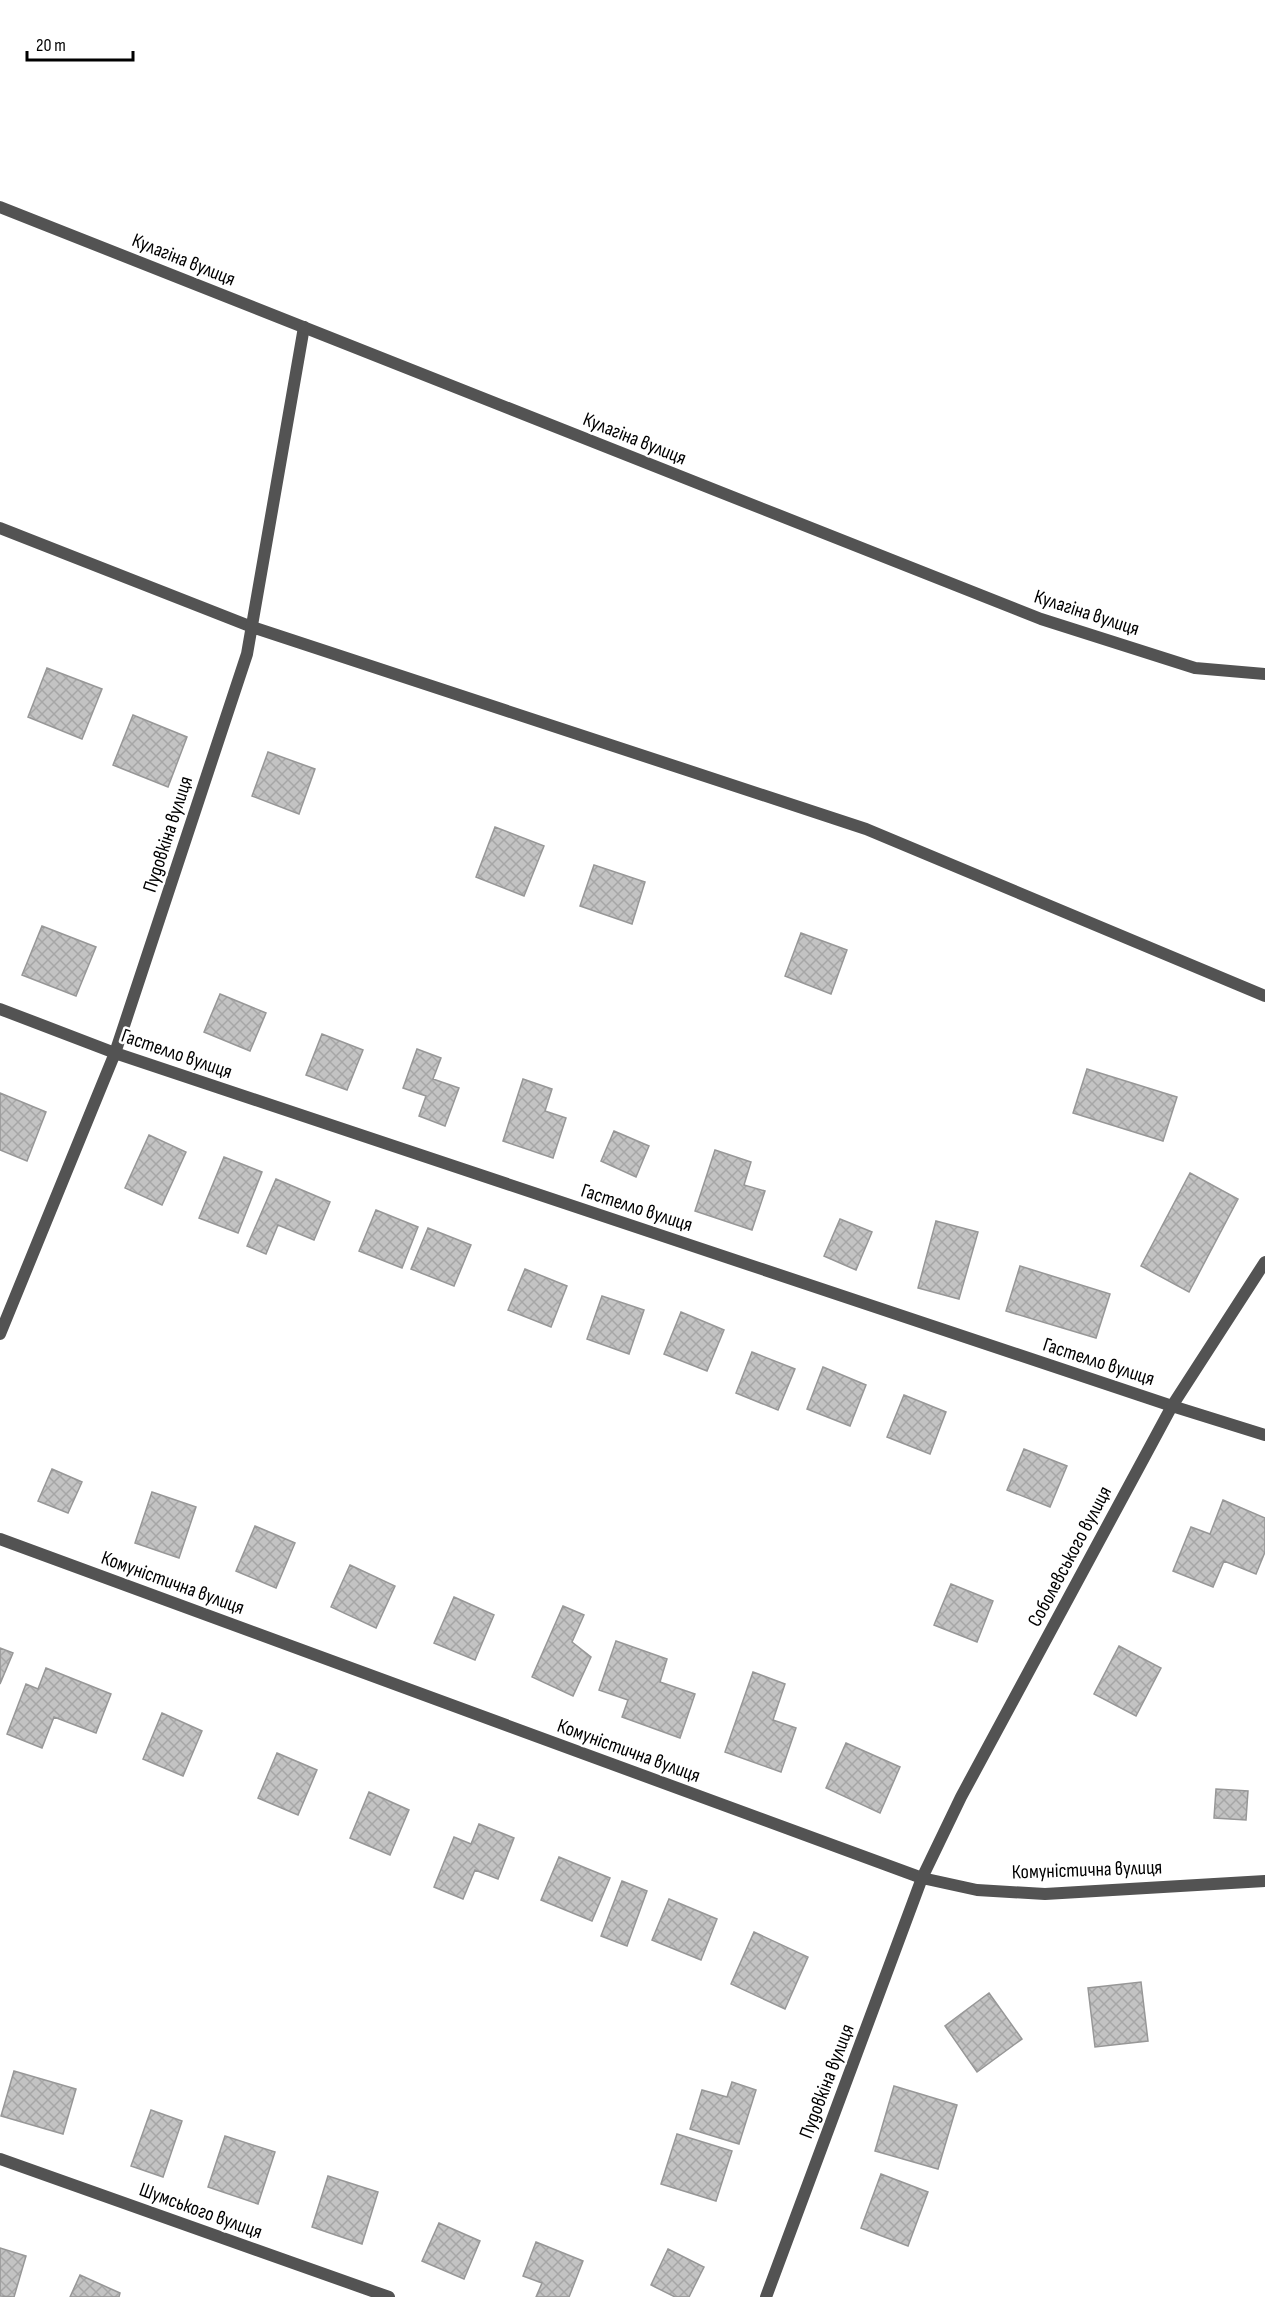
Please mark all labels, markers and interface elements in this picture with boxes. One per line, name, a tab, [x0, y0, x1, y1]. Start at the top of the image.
scale bar	[27, 24, 134, 62]
text: 20 m	[36, 35, 66, 56]
street label: Кулагіна вулиця	[129, 228, 239, 291]
street label: Кулагіна вулиця	[580, 407, 690, 470]
street label: Кулагіна вулиця	[1031, 585, 1142, 641]
street label: Пудовкіна вулиця	[138, 773, 198, 895]
street label: Гастелло вулиця	[118, 1024, 235, 1084]
street label: Гастелло вулиця	[578, 1179, 695, 1237]
street label: Гастелло вулиця	[1040, 1333, 1157, 1391]
street label: Соболевського вулиця	[1023, 1482, 1117, 1631]
street label: Комуністична вулиця	[98, 1546, 247, 1620]
street label: Комуністична вулиця	[554, 1714, 703, 1788]
street label: Комуністична вулиця	[1011, 1855, 1163, 1885]
street label: Пудовкіна вулиця	[794, 2021, 860, 2142]
street label: Шумського вулиця	[136, 2178, 265, 2244]

